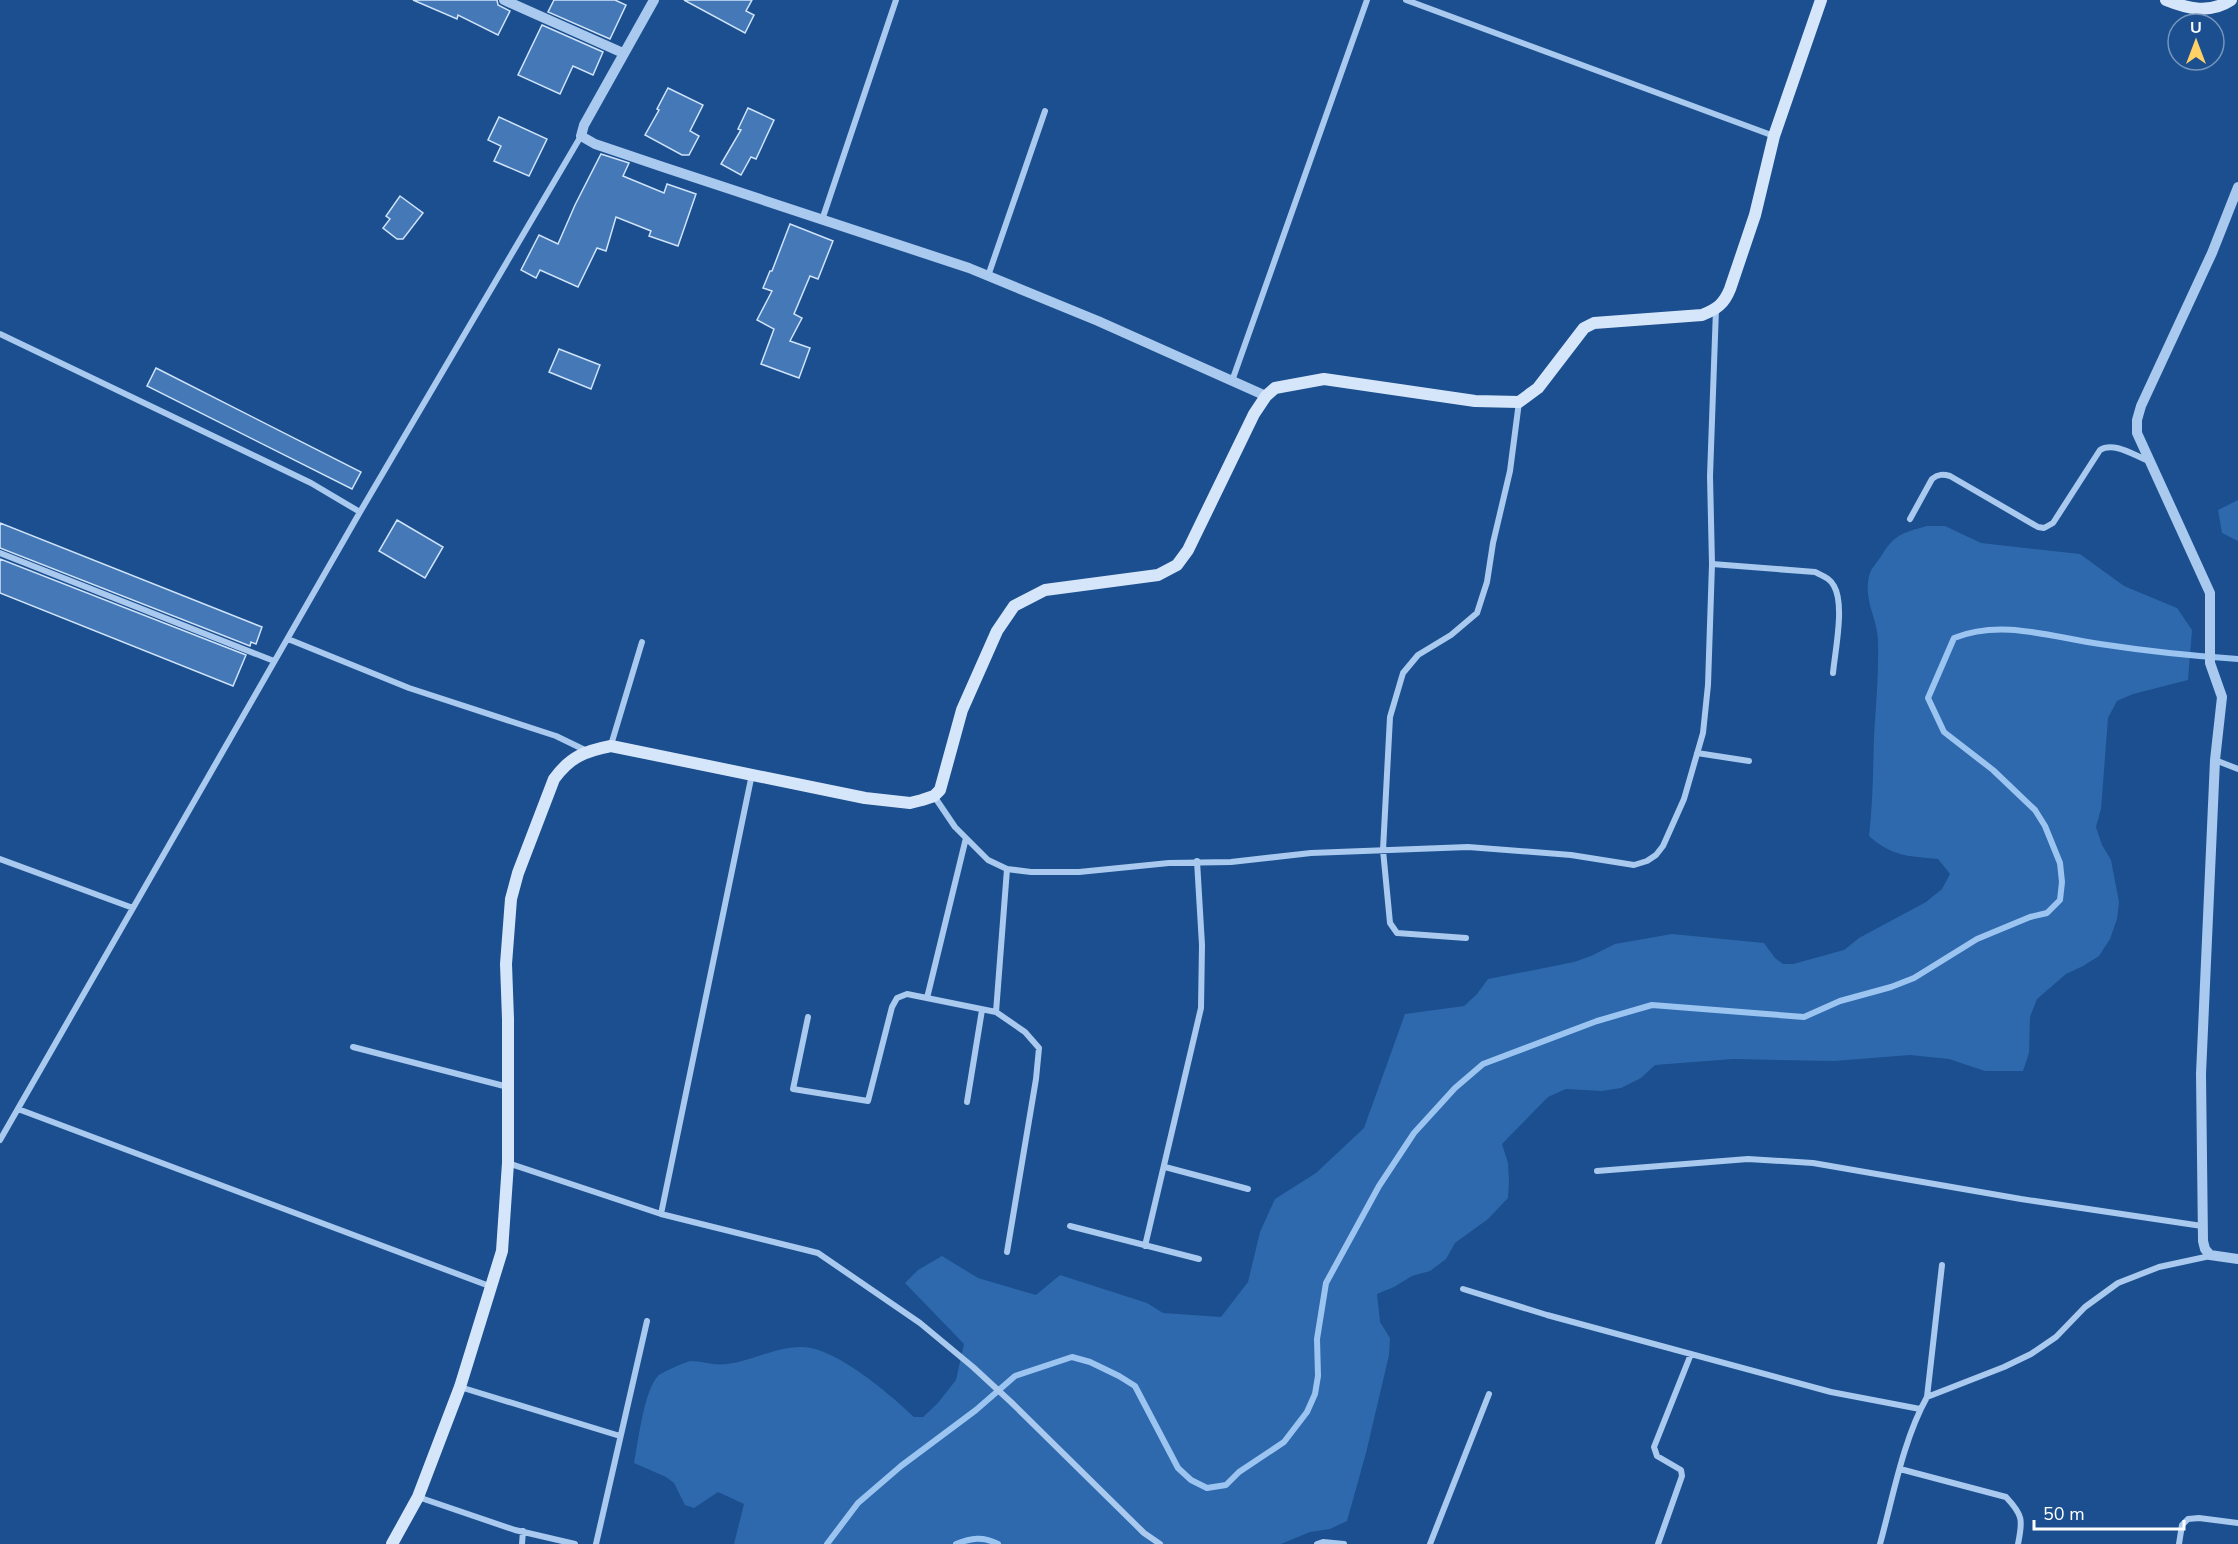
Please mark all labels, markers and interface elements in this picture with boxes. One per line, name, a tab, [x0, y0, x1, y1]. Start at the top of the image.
north arrow	[2166, 12, 2226, 72]
text: U	[2190, 17, 2202, 39]
scale bar	[2034, 1493, 2184, 1531]
text: 50 m	[2043, 1502, 2085, 1526]

